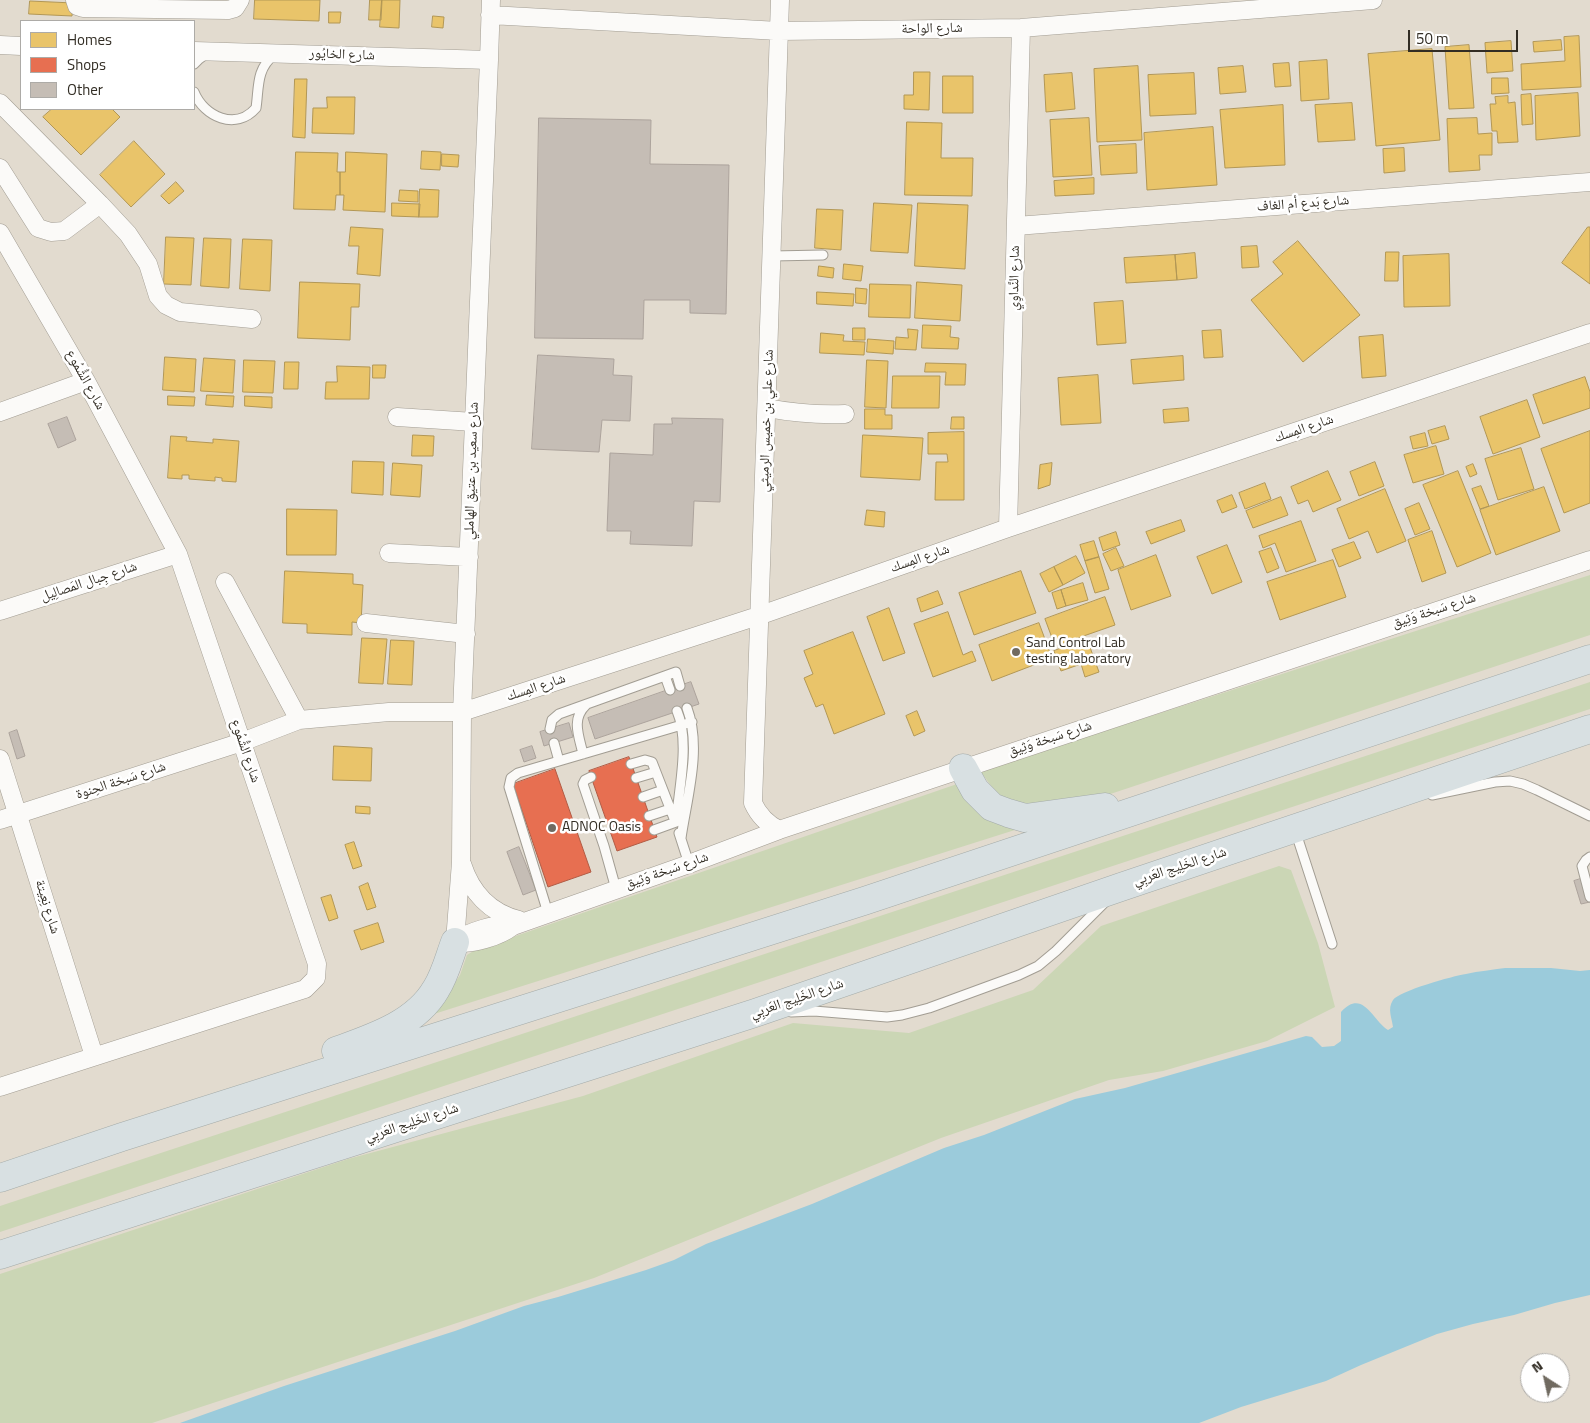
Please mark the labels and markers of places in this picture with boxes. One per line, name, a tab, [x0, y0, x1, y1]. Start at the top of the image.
place label: Sand Control Lab testing laboratory	[1026, 636, 1131, 669]
marker: Sand Control Lab testing laboratory	[1010, 646, 1022, 658]
place label: ADNOC Oasis	[562, 820, 641, 836]
marker: ADNOC Oasis	[546, 822, 558, 834]

